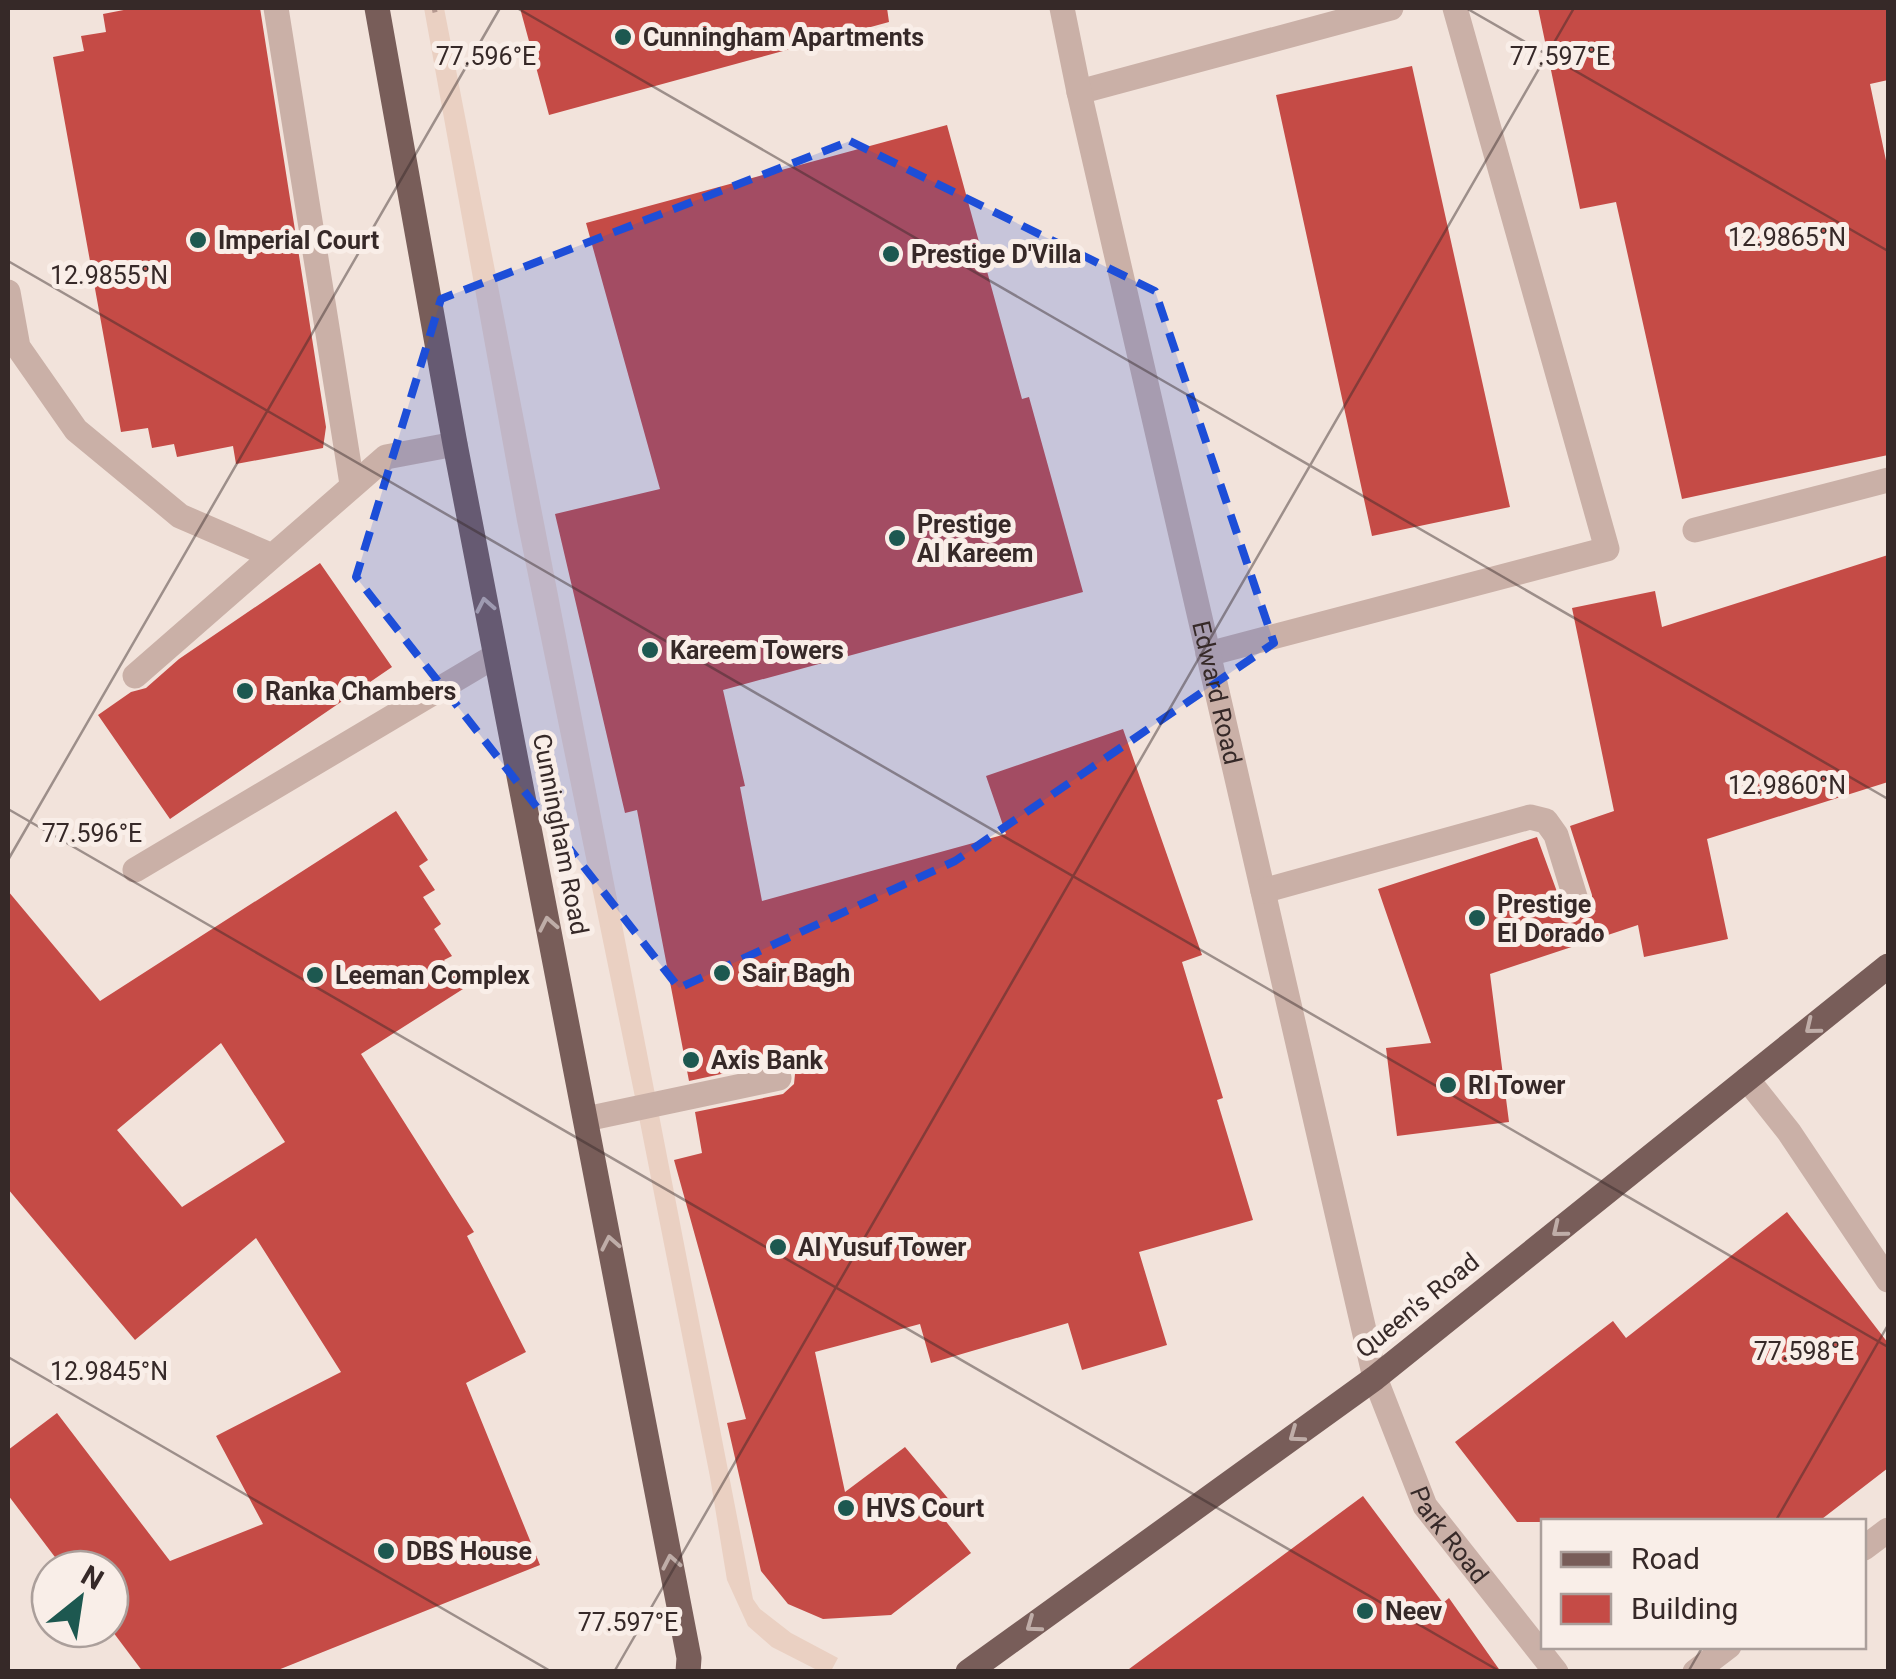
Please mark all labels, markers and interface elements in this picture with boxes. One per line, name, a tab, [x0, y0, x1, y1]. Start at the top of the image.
place label: Cunningham Apartments	[643, 23, 924, 52]
marker: Cunningham Apartments	[612, 26, 634, 48]
text: 77.596°E	[436, 42, 536, 71]
text: 77.597°E	[1510, 42, 1610, 71]
text: 12.9865°N	[1728, 223, 1846, 252]
place label: Imperial Court	[218, 226, 379, 255]
marker: Imperial Court	[187, 229, 209, 251]
place label: Prestige D'Villa	[911, 240, 1081, 269]
marker: Prestige D'Villa	[880, 243, 902, 265]
text: 12.9855°N	[50, 261, 168, 290]
place label: Prestige Al Kareem	[917, 510, 1033, 568]
marker: Prestige Al Kareem	[886, 527, 908, 549]
one-way arrow	[476, 597, 497, 614]
street label: Edward Road	[1186, 618, 1247, 767]
place label: Kareem Towers	[670, 636, 844, 665]
marker: Kareem Towers	[639, 639, 661, 661]
place label: Ranka Chambers	[265, 677, 456, 706]
marker: Ranka Chambers	[234, 680, 256, 702]
street label: Cunningham Road	[527, 731, 594, 937]
text: 12.9860°N	[1728, 771, 1846, 800]
text: 77.596°E	[42, 819, 142, 848]
place label: Prestige El Dorado	[1497, 890, 1605, 948]
marker: Prestige El Dorado	[1466, 907, 1488, 929]
one-way arrow	[538, 916, 559, 933]
place label: Sair Bagh	[742, 959, 850, 988]
place label: Leeman Complex	[335, 961, 530, 990]
marker: Sair Bagh	[711, 962, 733, 984]
marker: Leeman Complex	[304, 964, 326, 986]
one-way arrow	[1806, 1015, 1824, 1033]
place label: Axis Bank	[711, 1046, 824, 1075]
marker: Axis Bank	[680, 1049, 702, 1071]
place label: RI Tower	[1468, 1071, 1565, 1100]
marker: RI Tower	[1437, 1074, 1459, 1096]
one-way arrow	[1552, 1218, 1570, 1236]
place label: Al Yusuf Tower	[798, 1233, 967, 1262]
one-way arrow	[600, 1235, 621, 1251]
marker: Al Yusuf Tower	[767, 1236, 789, 1258]
street label: Queen's Road	[1350, 1247, 1485, 1364]
text: 77.598°E	[1754, 1337, 1854, 1366]
text: 12.9845°N	[50, 1357, 168, 1386]
one-way arrow	[1289, 1422, 1308, 1441]
street label: Park Road	[1404, 1483, 1494, 1589]
place label: HVS Court	[866, 1494, 984, 1523]
marker: HVS Court	[835, 1497, 857, 1519]
legend	[1541, 1519, 1866, 1649]
place label: DBS House	[406, 1537, 532, 1566]
marker: DBS House	[375, 1540, 397, 1562]
text: Road	[1631, 1541, 1700, 1576]
north arrow	[30, 1549, 130, 1649]
one-way arrow	[661, 1554, 682, 1570]
text: N	[75, 1559, 109, 1597]
text: Building	[1631, 1591, 1738, 1626]
place label: Neev	[1385, 1597, 1442, 1626]
marker: Neev	[1354, 1600, 1376, 1622]
text: 77.597°E	[578, 1608, 678, 1637]
one-way arrow	[1025, 1612, 1044, 1631]

